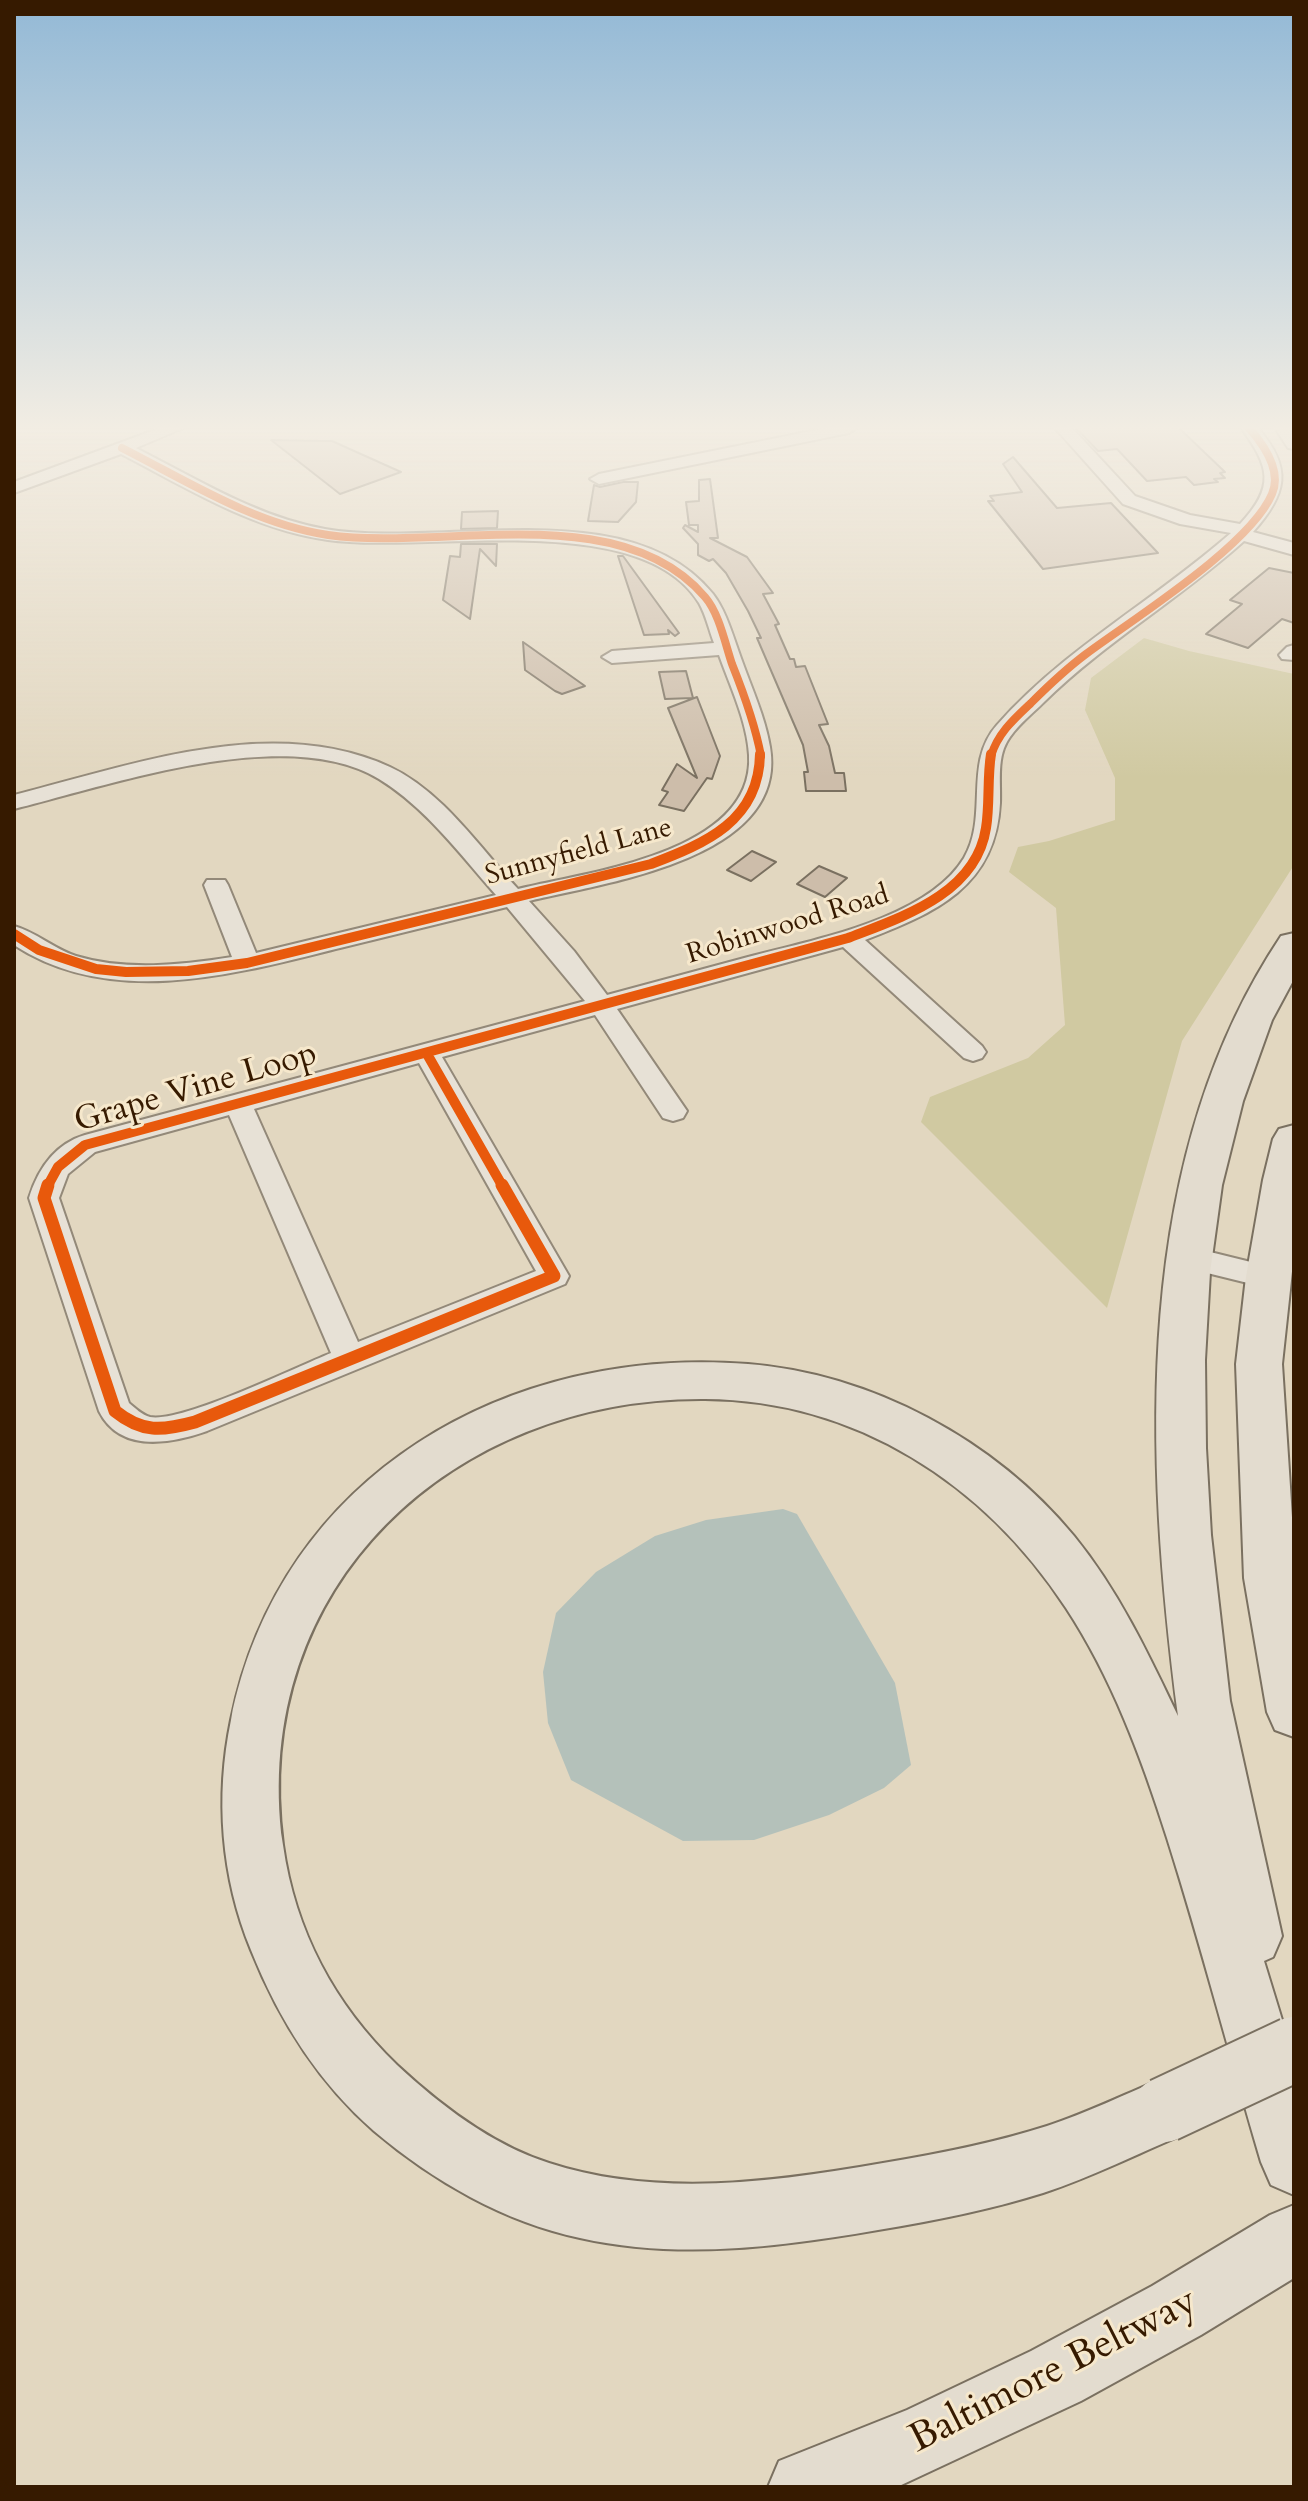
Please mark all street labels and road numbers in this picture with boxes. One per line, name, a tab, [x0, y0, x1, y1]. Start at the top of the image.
street label: Sunnyfield Lane	[482, 812, 676, 894]
street label: Robinwood Road	[683, 879, 893, 973]
street label: Grape Vine Loop	[70, 1035, 322, 1143]
street label: Baltimore Beltway	[902, 2279, 1206, 2465]

